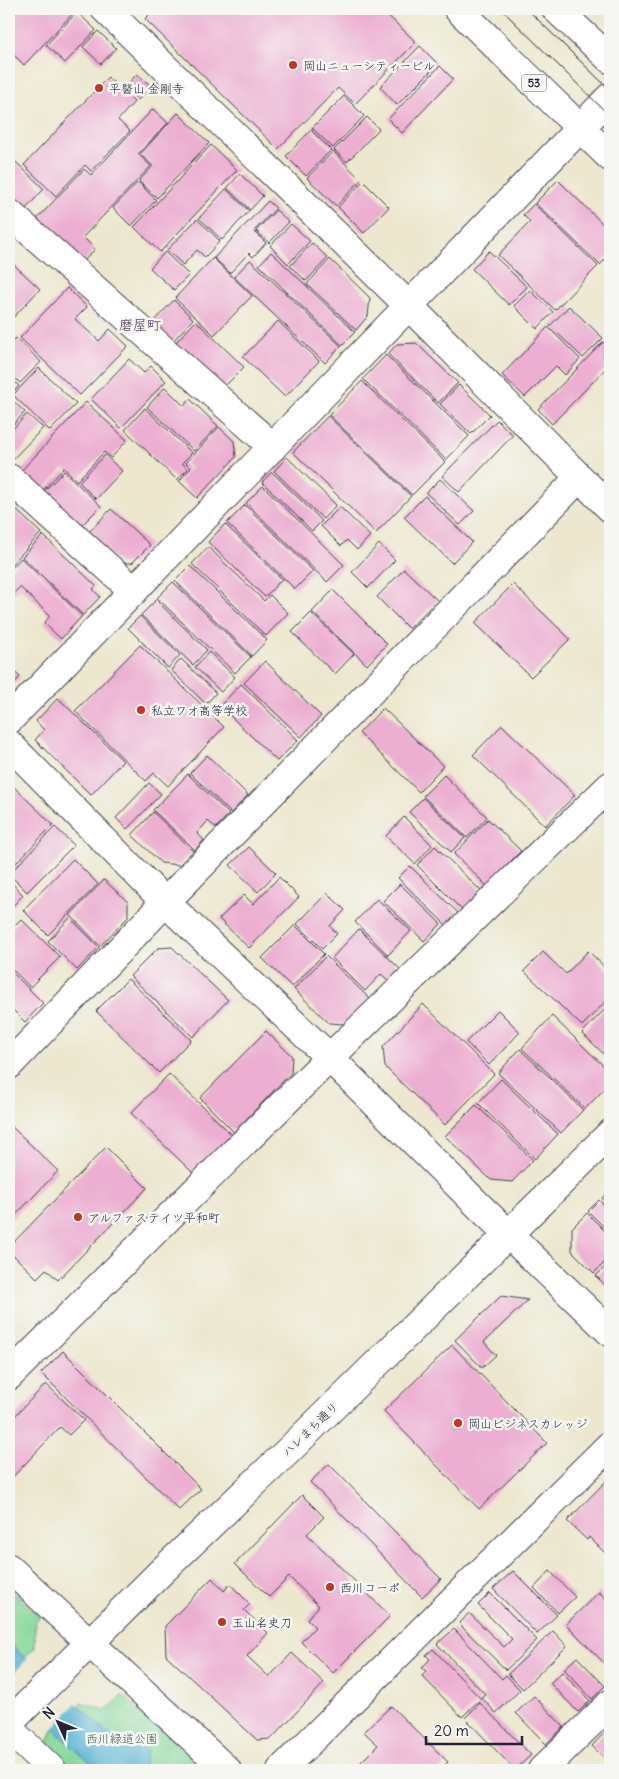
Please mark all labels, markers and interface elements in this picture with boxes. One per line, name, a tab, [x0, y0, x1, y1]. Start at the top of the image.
place label: 岡山ニューシティービル	[303, 58, 435, 73]
marker: 岡山ニューシティービル	[287, 59, 299, 71]
road number: 53	[522, 75, 546, 92]
place label: 平醫山 金剛寺	[109, 81, 184, 96]
marker: 平醫山 金剛寺	[93, 82, 105, 94]
district label: 磨屋町	[119, 316, 161, 334]
place label: 私立ワオ高等学校	[151, 703, 247, 718]
marker: 私立ワオ高等学校	[135, 704, 147, 716]
place label: アルファステイツ平和町	[88, 1210, 220, 1225]
marker: アルファステイツ平和町	[72, 1211, 84, 1223]
street label: ハレまち通り	[279, 1399, 341, 1459]
place label: 岡山ビジネスカレッジ	[468, 1416, 588, 1431]
marker: 岡山ビジネスカレッジ	[452, 1417, 464, 1429]
place label: 西川コーポ	[340, 1580, 400, 1595]
marker: 西川コーポ	[324, 1581, 336, 1593]
place label: 玉山名史刀	[232, 1615, 292, 1630]
marker: 玉山名史刀	[216, 1616, 228, 1628]
north arrow	[32, 1696, 82, 1746]
text: N	[39, 1703, 58, 1723]
scale bar	[426, 1714, 523, 1746]
text: 20 m	[434, 1721, 469, 1740]
park label: 西川緑道公園	[86, 1731, 158, 1746]

